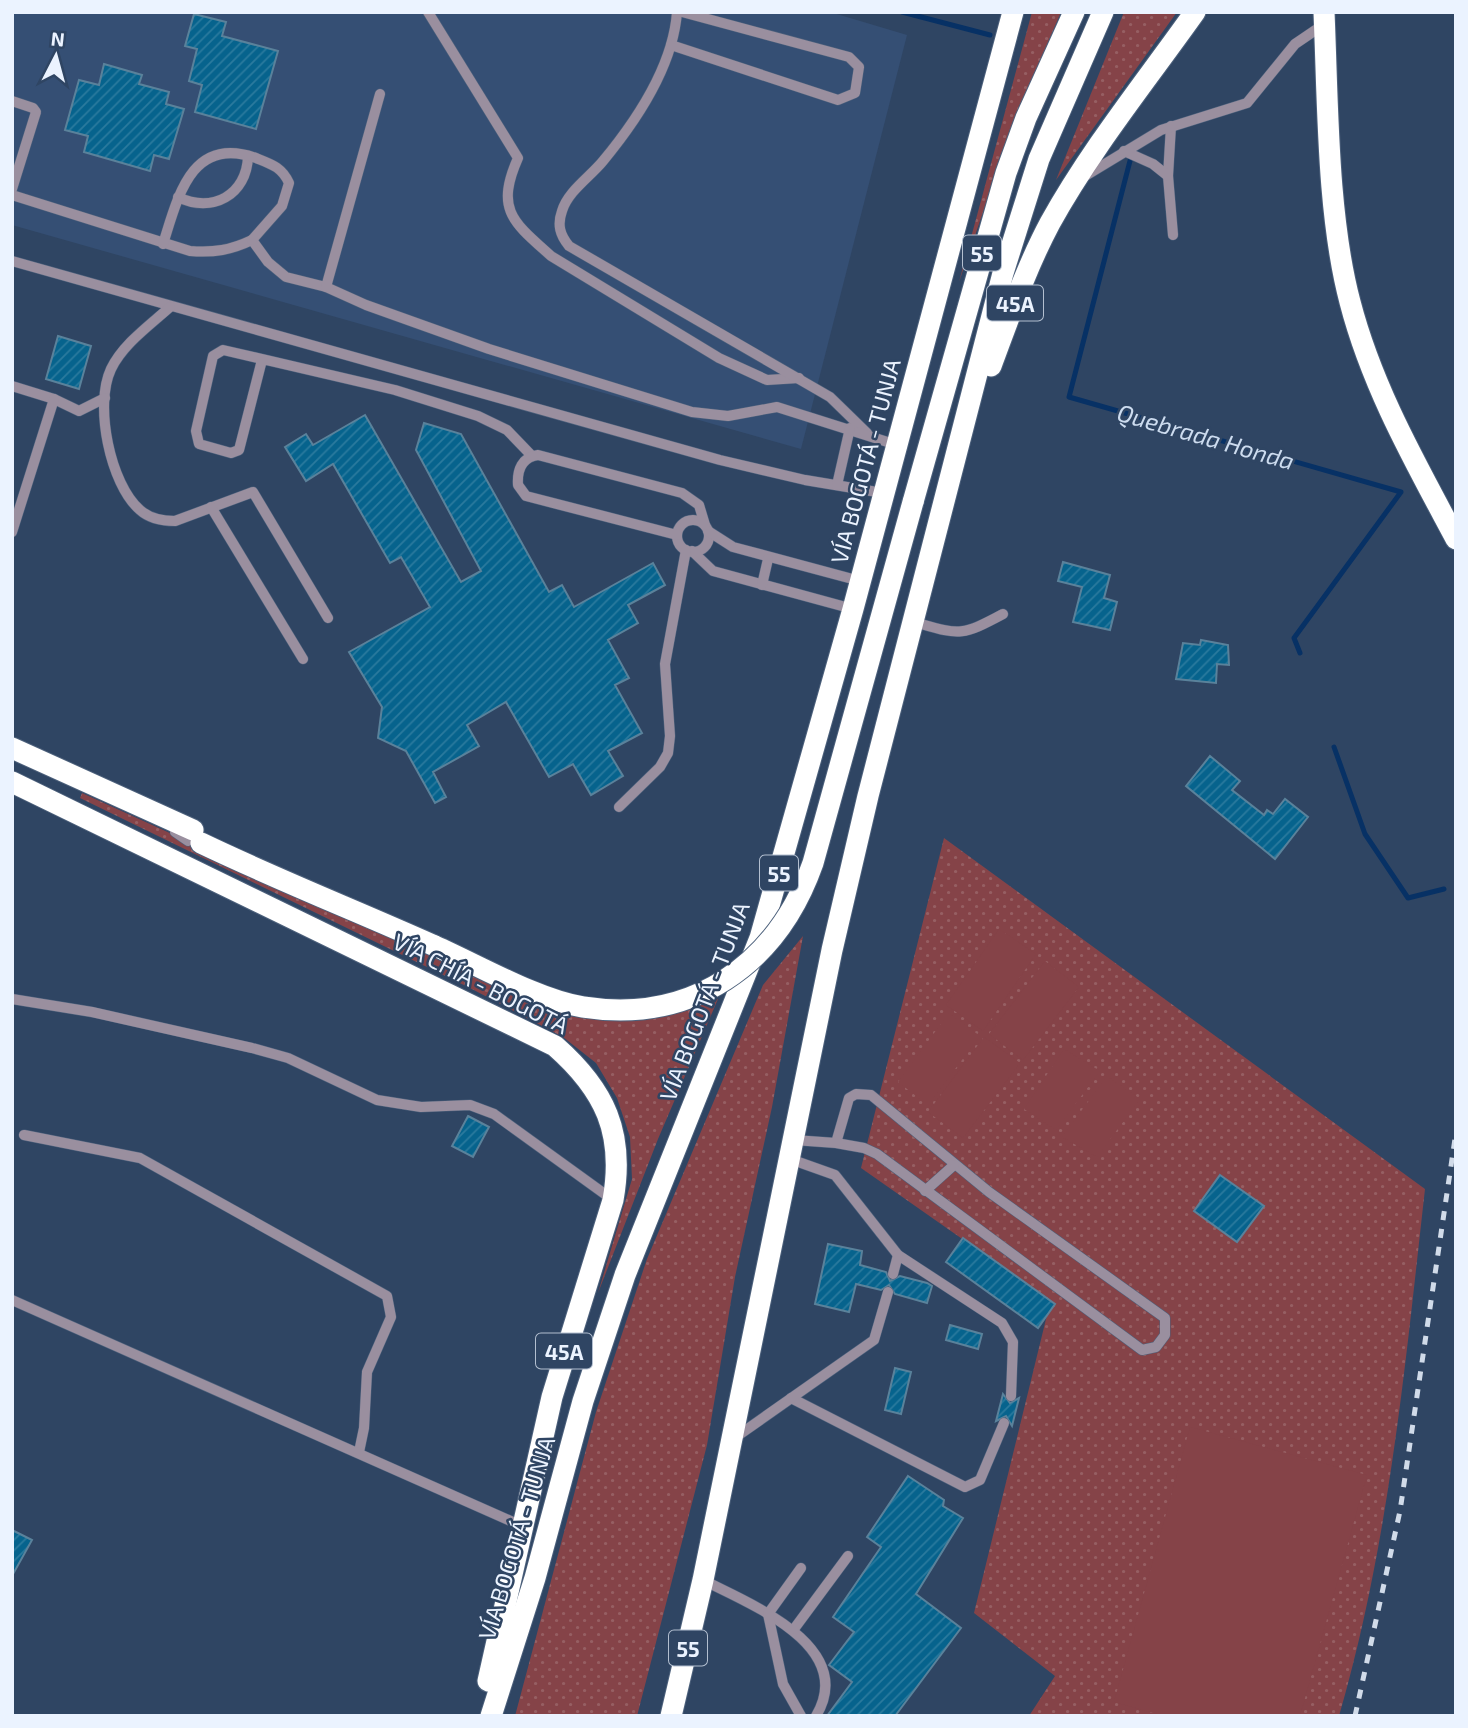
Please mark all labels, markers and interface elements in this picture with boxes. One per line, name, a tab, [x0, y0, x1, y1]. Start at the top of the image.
north arrow	[21, 21, 91, 91]
text: N	[50, 26, 66, 51]
road number: 55	[963, 236, 1001, 270]
road number: 45A	[987, 286, 1043, 320]
street label: VÍA BOGOTÁ - TUNJA	[824, 355, 906, 566]
water label: Quebrada Honda	[1114, 397, 1298, 475]
road number: 55	[760, 856, 798, 890]
street label: VÍA BOGOTÁ - TUNJA	[653, 897, 755, 1104]
street label: VÍA CHÍA - BOGOTÁ	[389, 927, 574, 1040]
road number: 45A	[536, 1334, 592, 1368]
street label: VÍA BOGOTÁ - TUNJA	[472, 1432, 560, 1643]
road number: 55	[669, 1630, 707, 1666]

